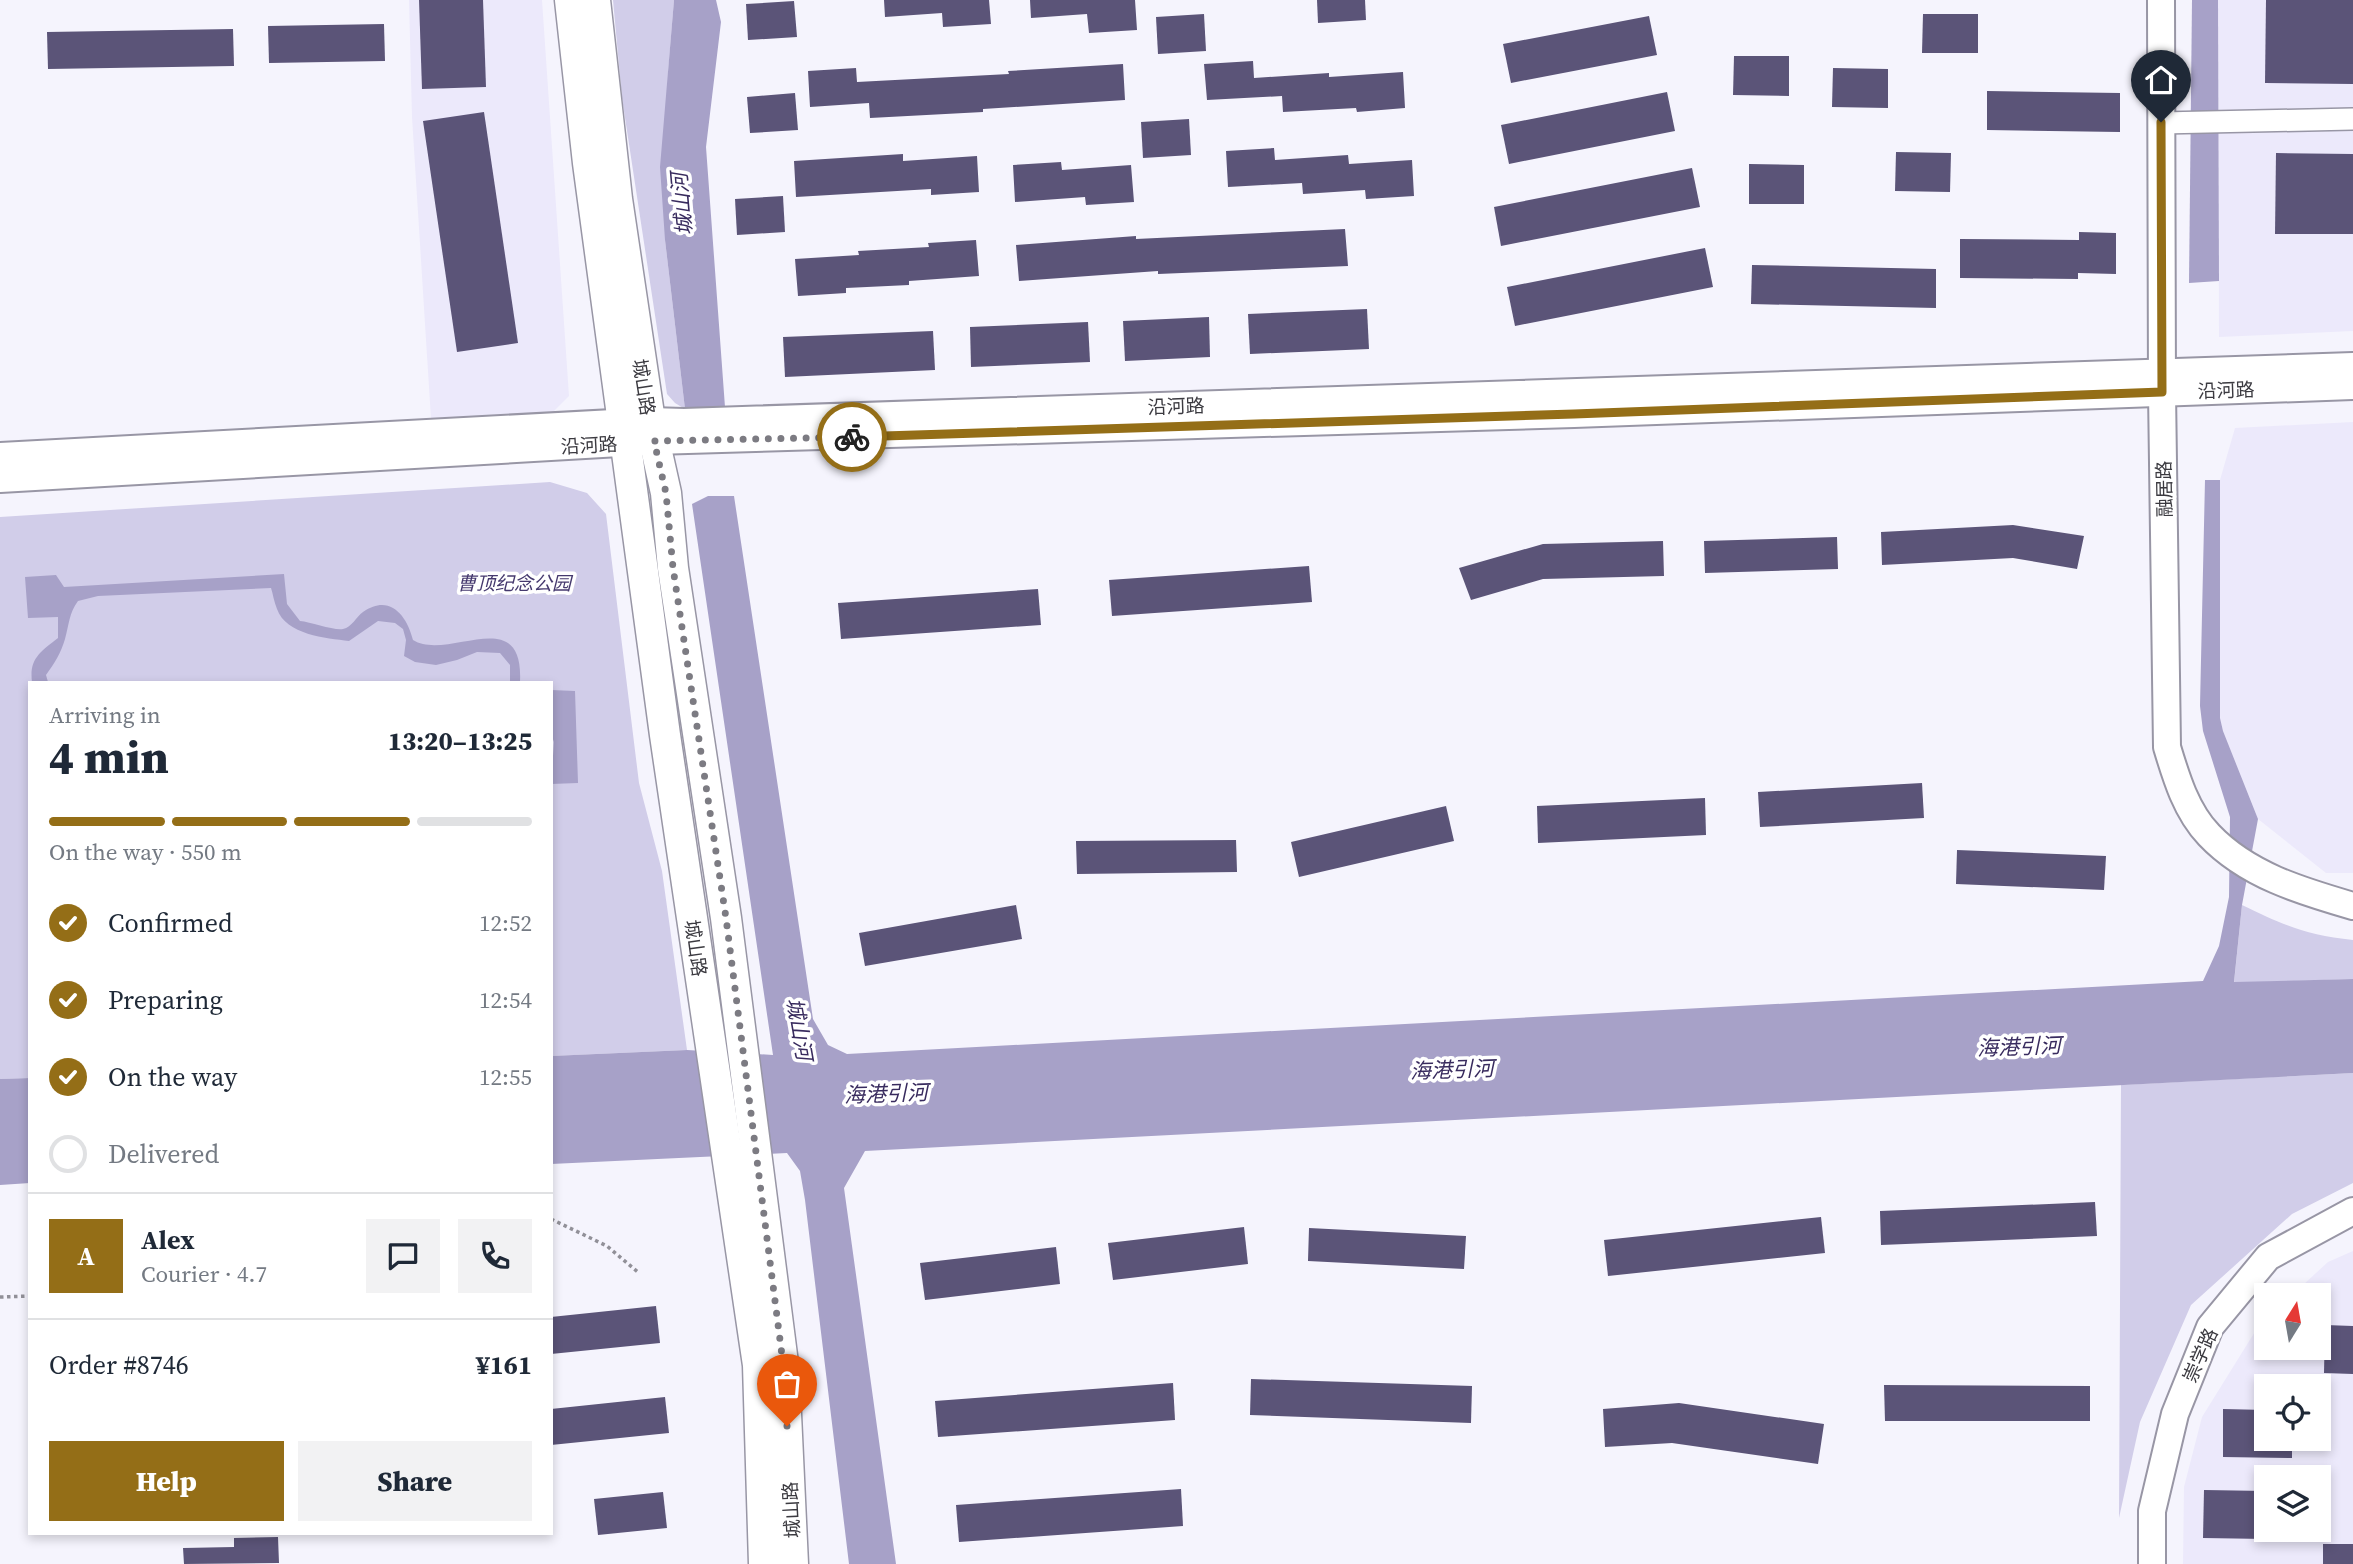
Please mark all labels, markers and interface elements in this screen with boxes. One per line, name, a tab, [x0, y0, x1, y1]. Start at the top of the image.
pin	[2131, 50, 2191, 122]
icon: home	[2142, 61, 2180, 99]
water label: 城山河	[664, 167, 699, 237]
street label: 城山路	[627, 357, 661, 417]
street label: 沿河路	[2197, 376, 2255, 404]
street label: 沿河路	[1147, 392, 1205, 420]
courier	[817, 402, 887, 472]
icon: bike	[833, 418, 871, 456]
street label: 沿河路	[560, 431, 618, 459]
street label: 融居路	[2151, 460, 2177, 518]
park label: 曹顶纪念公园	[457, 570, 574, 596]
text: Arriving in	[49, 699, 161, 731]
text: 13:20–13:25	[388, 723, 532, 759]
text: 4 min	[49, 725, 169, 788]
text: On the way · 550 m	[49, 836, 242, 868]
icon: check	[49, 904, 87, 942]
text: Confirmed	[108, 905, 233, 941]
text: 12:52	[479, 907, 532, 939]
street label: 城山路	[679, 918, 713, 978]
icon: check	[49, 981, 87, 1019]
text: Preparing	[108, 982, 223, 1018]
text: 12:54	[479, 984, 532, 1016]
water label: 城山河	[780, 995, 820, 1066]
water label: 海港引河	[1977, 1030, 2065, 1062]
water label: 海港引河	[1410, 1053, 1498, 1085]
icon: check	[49, 1058, 87, 1096]
text: On the way	[108, 1059, 237, 1095]
text: 12:55	[479, 1061, 532, 1093]
water label: 海港引河	[844, 1077, 932, 1109]
text: Delivered	[108, 1136, 219, 1172]
button: chat	[366, 1219, 440, 1293]
button: phone	[458, 1219, 532, 1293]
text: Alex	[141, 1222, 195, 1258]
text: A	[77, 1238, 95, 1274]
text: Courier · 4.7	[141, 1258, 267, 1290]
north arrow	[2254, 1283, 2331, 1360]
map controls	[2254, 1283, 2331, 1542]
street label: 崇学路	[2177, 1324, 2223, 1386]
text: Order #8746	[49, 1347, 189, 1383]
text: ¥161	[476, 1347, 532, 1383]
pin	[757, 1354, 817, 1426]
icon: bag	[768, 1365, 806, 1403]
button: locate	[2254, 1374, 2331, 1451]
button: Help	[49, 1441, 284, 1521]
button: Share	[298, 1441, 532, 1521]
button: layers	[2254, 1465, 2331, 1542]
street label: 城山路	[777, 1481, 805, 1539]

